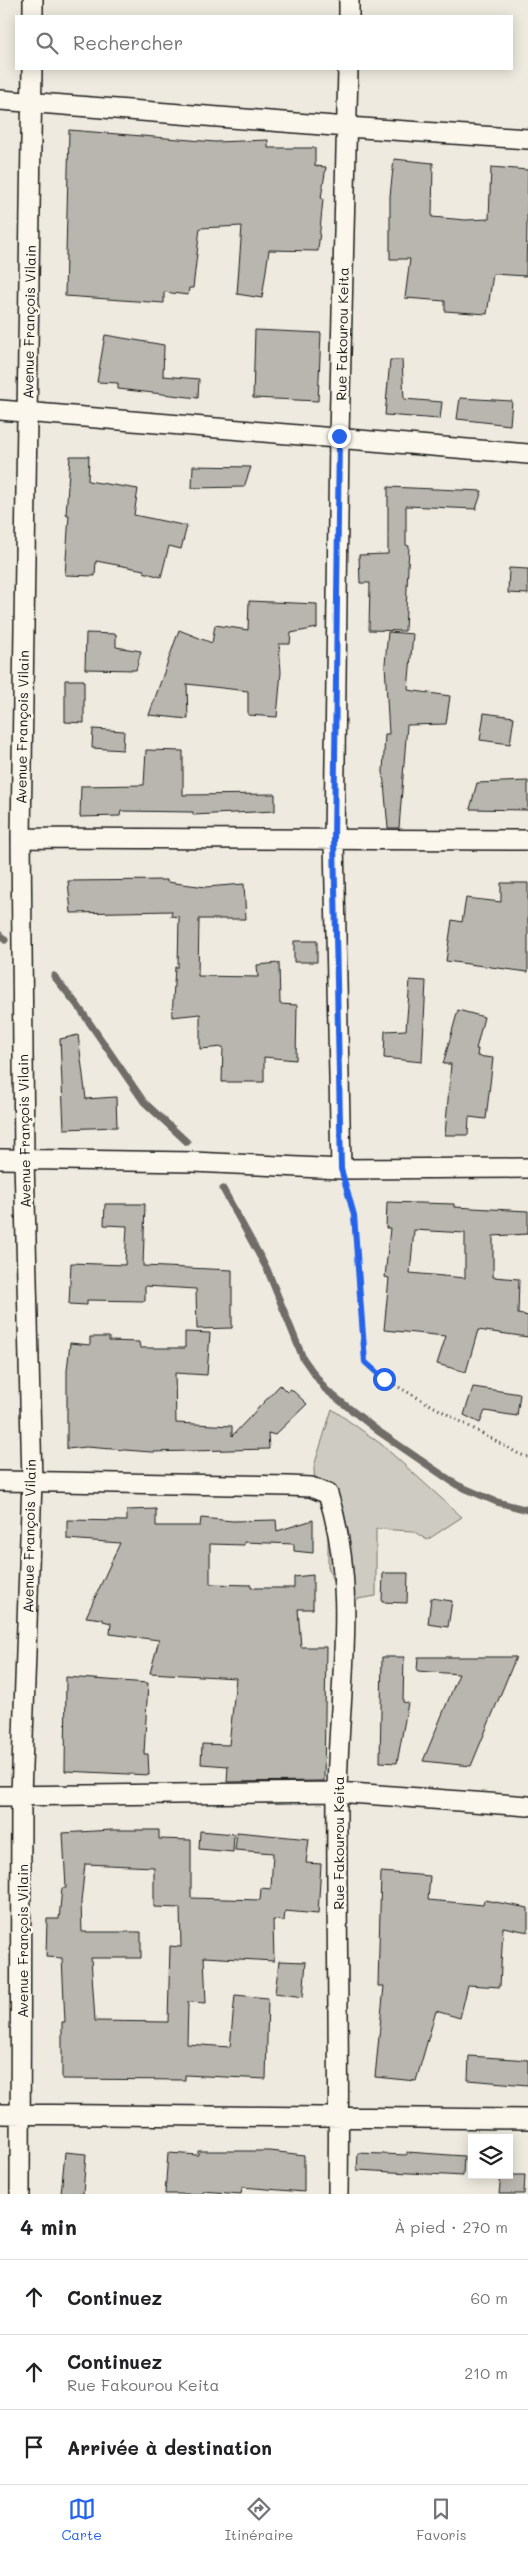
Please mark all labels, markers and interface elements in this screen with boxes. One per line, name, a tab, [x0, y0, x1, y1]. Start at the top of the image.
search box	[15, 15, 513, 70]
icon: search	[33, 29, 61, 57]
text: Rechercher	[73, 30, 183, 55]
street label: Avenue François Vilain	[18, 245, 40, 399]
street label: Rue Fakourou Keita	[331, 267, 353, 401]
route end	[328, 425, 351, 448]
street label: Avenue François Vilain	[11, 650, 33, 804]
street label: Avenue François Vilain	[13, 1054, 35, 1208]
route start	[373, 1368, 396, 1391]
street label: Avenue François Vilain	[18, 1459, 40, 1613]
street label: Rue Fakourou Keita	[329, 1776, 348, 1910]
street label: Avenue François Vilain	[13, 1864, 32, 2018]
map controls	[468, 2134, 513, 2179]
button: layers	[468, 2134, 513, 2179]
text: 4 min	[20, 2213, 77, 2240]
text: À pied · 270 m	[394, 2216, 508, 2237]
icon: ahead	[20, 2283, 48, 2311]
text: Continuez	[67, 2285, 162, 2310]
text: 60 m	[471, 2287, 508, 2308]
text: Continuez	[67, 2349, 162, 2374]
icon: ahead	[20, 2358, 48, 2386]
text: 210 m	[464, 2362, 508, 2383]
text: Rue Fakourou Keita	[67, 2374, 220, 2395]
icon: arrive	[20, 2433, 48, 2461]
text: Arrivée à destination	[67, 2435, 272, 2460]
tab: Carte	[61, 2495, 102, 2544]
tab: Itinéraire	[225, 2495, 293, 2544]
tab: Favoris	[416, 2495, 467, 2544]

